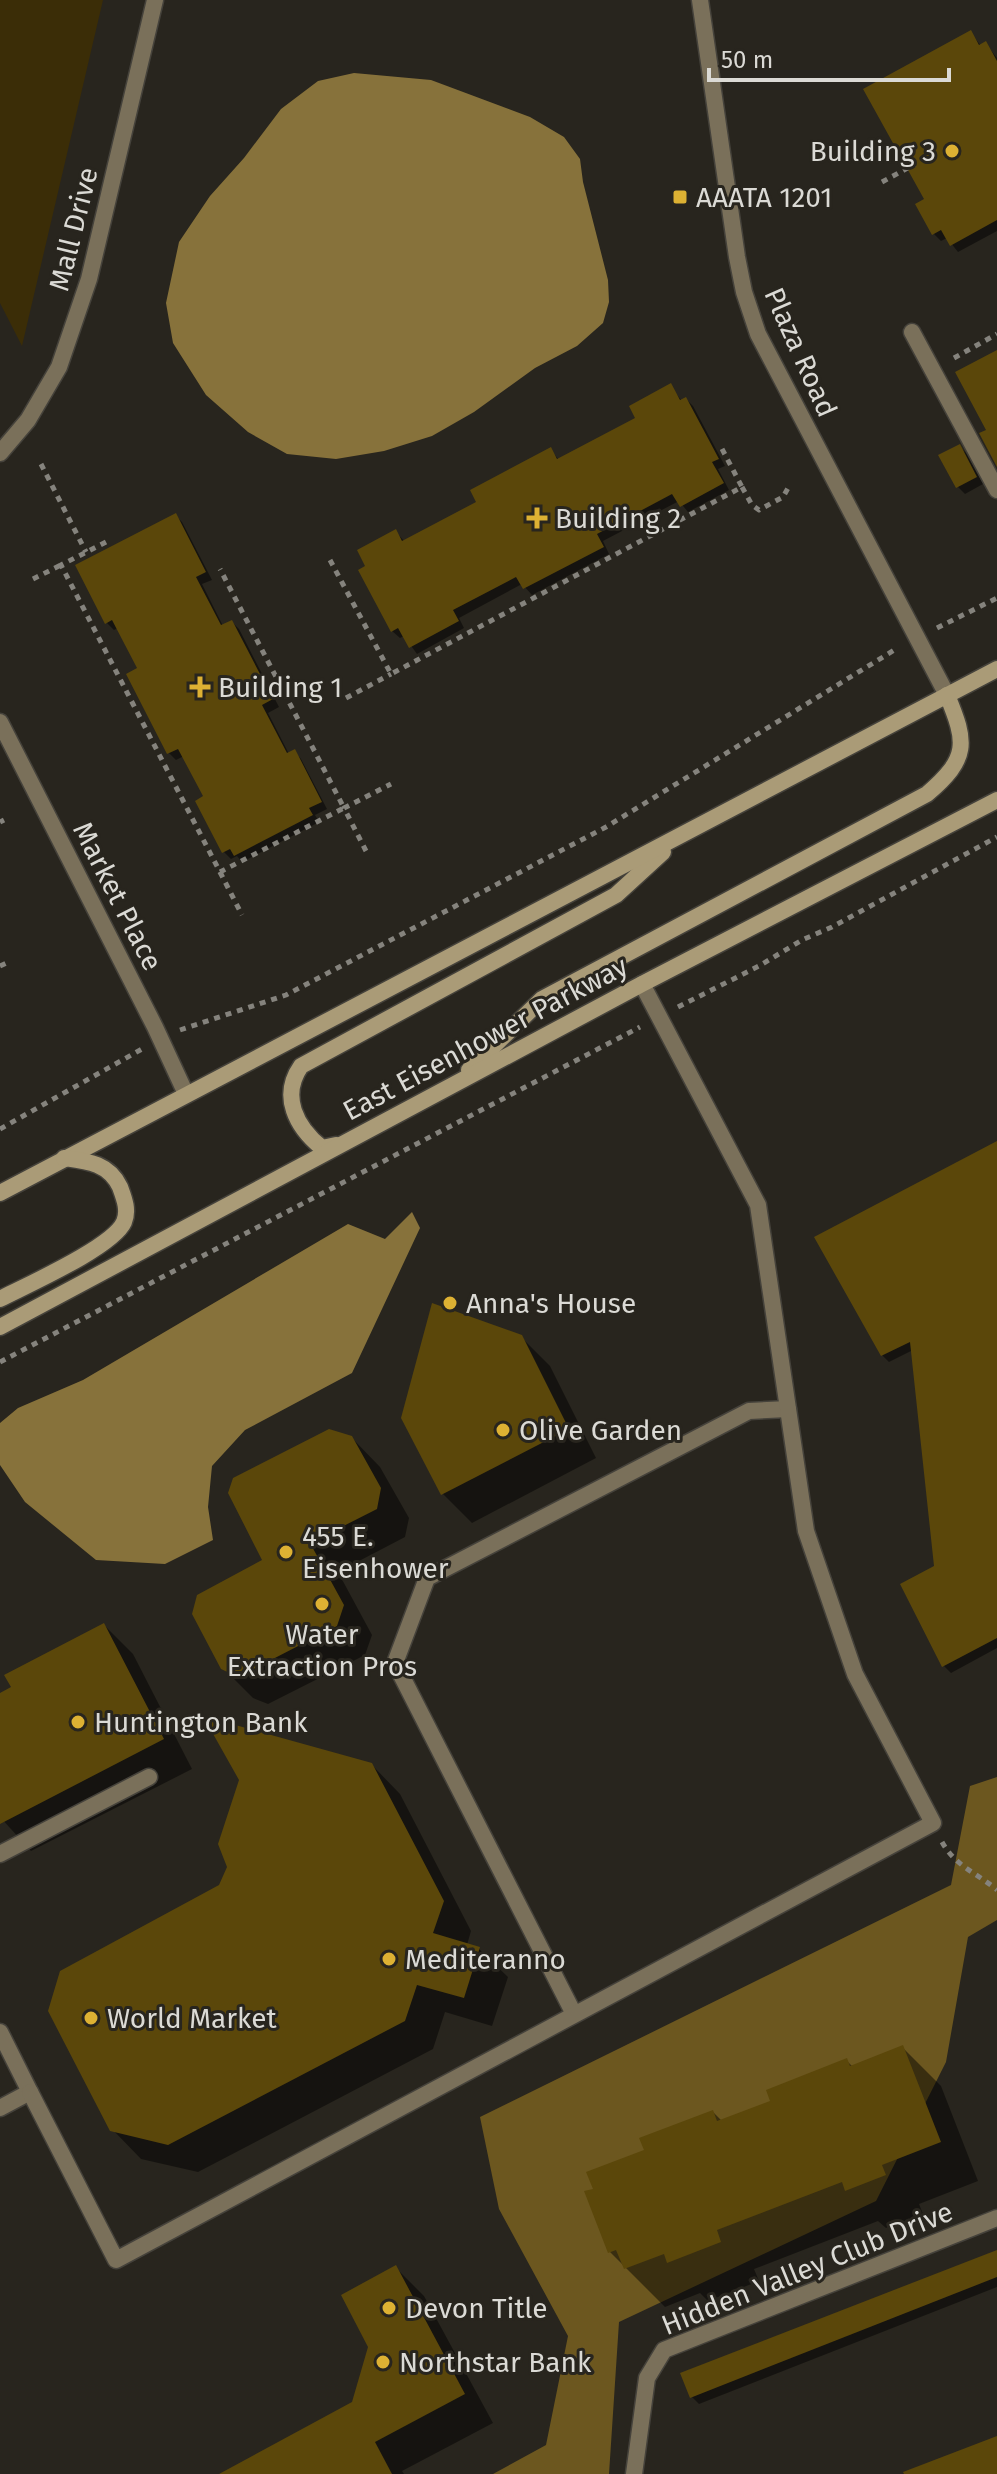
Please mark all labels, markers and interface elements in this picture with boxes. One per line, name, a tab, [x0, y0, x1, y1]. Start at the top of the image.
scale bar	[709, 32, 949, 82]
text: 50 m	[721, 46, 773, 74]
place label: Building 3	[810, 135, 936, 168]
marker: Building 3	[943, 142, 961, 160]
street label: Mall Drive	[42, 164, 105, 294]
place label: AAATA 1201	[696, 181, 832, 214]
marker: AAATA 1201	[671, 188, 689, 206]
street label: Plaza Road	[757, 282, 844, 422]
place label: Building 2	[555, 502, 681, 535]
marker: Building 2	[526, 507, 548, 529]
place label: Building 1	[218, 671, 342, 704]
marker: Building 1	[189, 676, 211, 698]
street label: Market Place	[66, 817, 169, 976]
street label: East Eisenhower Parkway	[337, 949, 633, 1128]
place label: Anna's House	[466, 1287, 636, 1320]
marker: Anna's House	[441, 1294, 459, 1312]
place label: Olive Garden	[519, 1414, 682, 1447]
marker: Olive Garden	[494, 1421, 512, 1439]
place label: 455 E. Eisenhower	[302, 1520, 449, 1585]
marker: 455 E. Eisenhower	[277, 1543, 295, 1561]
marker: Water Extraction Pros	[313, 1595, 331, 1613]
place label: Water Extraction Pros	[227, 1618, 417, 1683]
place label: Huntington Bank	[94, 1706, 308, 1739]
marker: Huntington Bank	[69, 1713, 87, 1731]
place label: Mediteranno	[405, 1943, 566, 1976]
marker: Mediteranno	[380, 1950, 398, 1968]
place label: World Market	[107, 2002, 277, 2035]
marker: World Market	[82, 2009, 100, 2027]
street label: Hidden Valley Club Drive	[657, 2195, 958, 2342]
place label: Devon Title	[405, 2292, 548, 2325]
marker: Devon Title	[380, 2299, 398, 2317]
place label: Northstar Bank	[399, 2346, 592, 2379]
marker: Northstar Bank	[374, 2353, 392, 2371]

